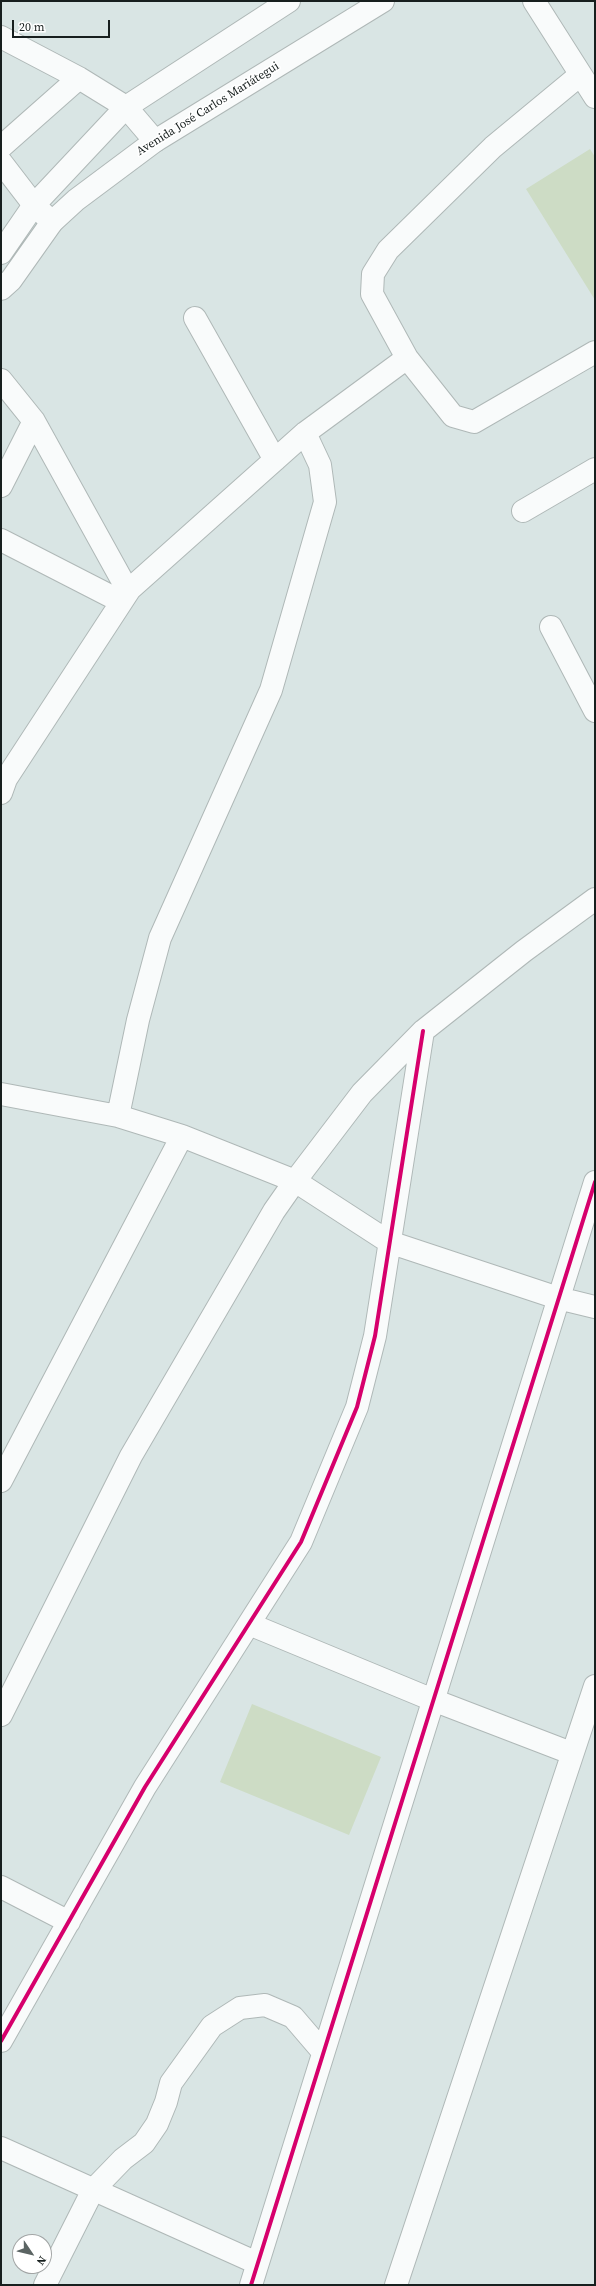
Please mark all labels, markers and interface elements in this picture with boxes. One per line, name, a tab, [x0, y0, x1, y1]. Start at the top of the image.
scale bar	[14, 12, 112, 38]
text: 20 m	[19, 19, 45, 35]
street label: Avenida José Carlos Mariátegui	[134, 59, 282, 159]
north arrow	[12, 2234, 52, 2274]
text: N	[33, 2253, 50, 2268]

